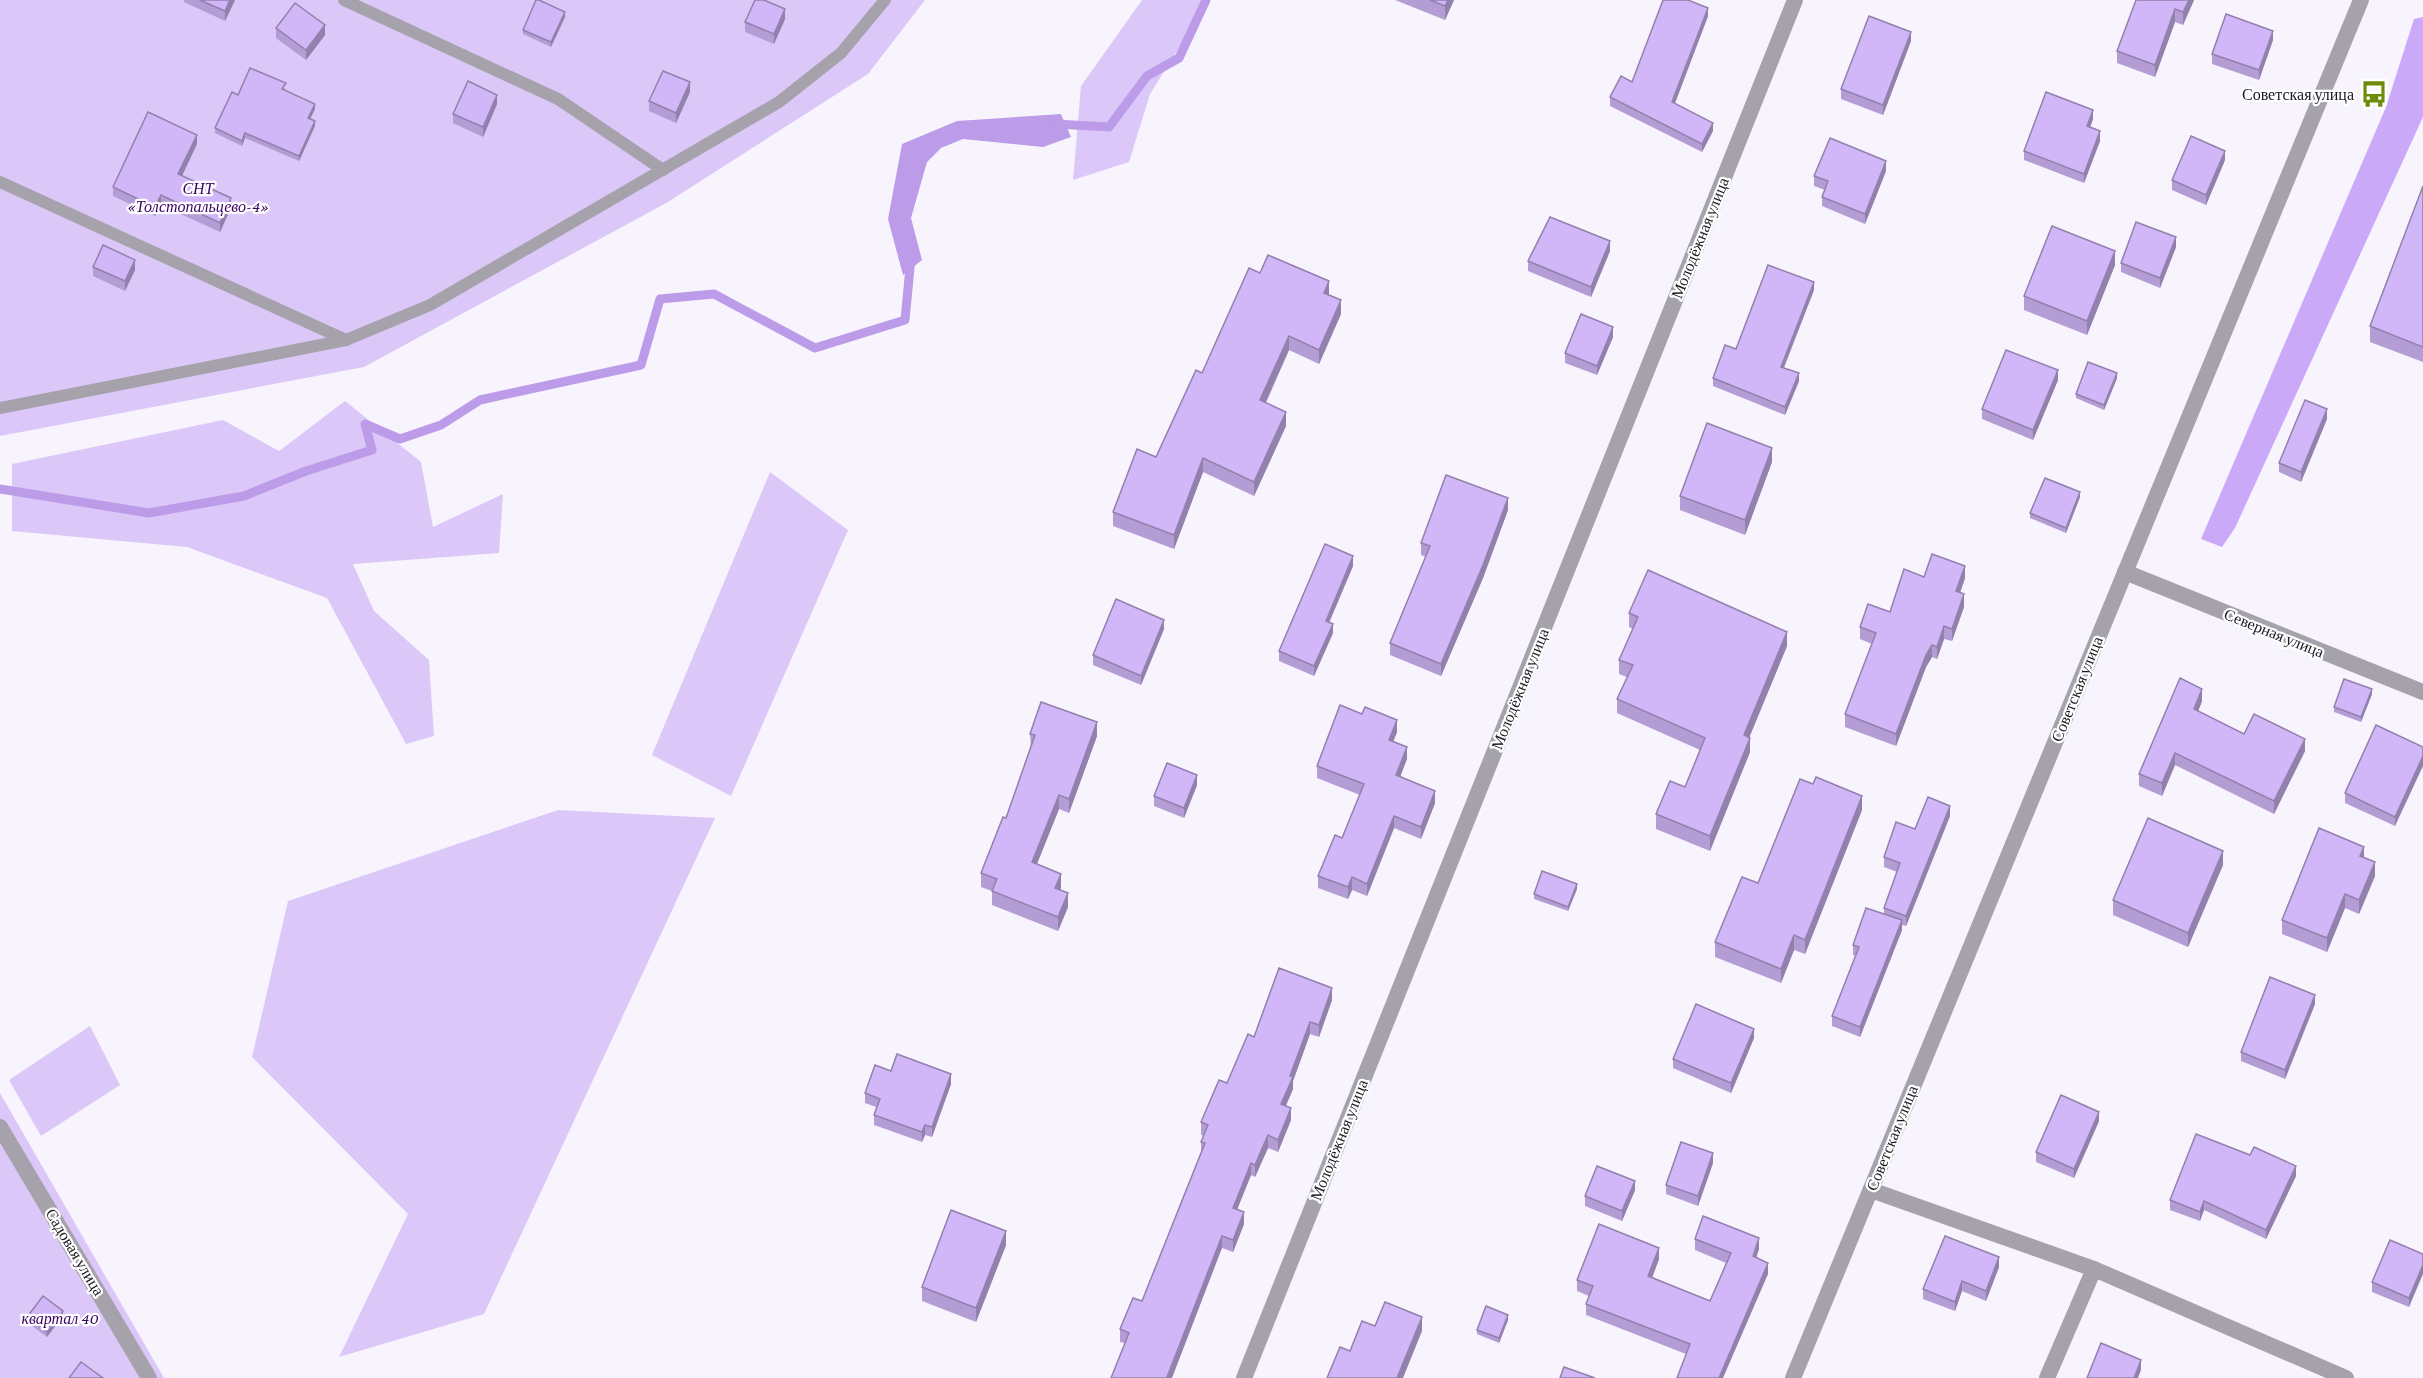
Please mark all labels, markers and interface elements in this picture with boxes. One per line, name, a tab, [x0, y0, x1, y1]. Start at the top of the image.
bus stop icon: Советская улица	[2359, 79, 2389, 109]
place label: Советская улица	[2242, 86, 2354, 104]
street label: Молодёжная улица	[1668, 175, 1733, 301]
park label: СНТ «Толстопальцево-4»	[127, 180, 269, 216]
street label: Северная улица	[2221, 605, 2326, 662]
street label: Молодёжная улица	[1488, 626, 1553, 752]
street label: Советская улица	[2048, 634, 2107, 744]
street label: Молодёжная улица	[1307, 1077, 1372, 1203]
street label: Советская улица	[1863, 1083, 1922, 1193]
street label: Садовая улица	[42, 1206, 108, 1299]
park label: квартал 40	[21, 1310, 99, 1328]

